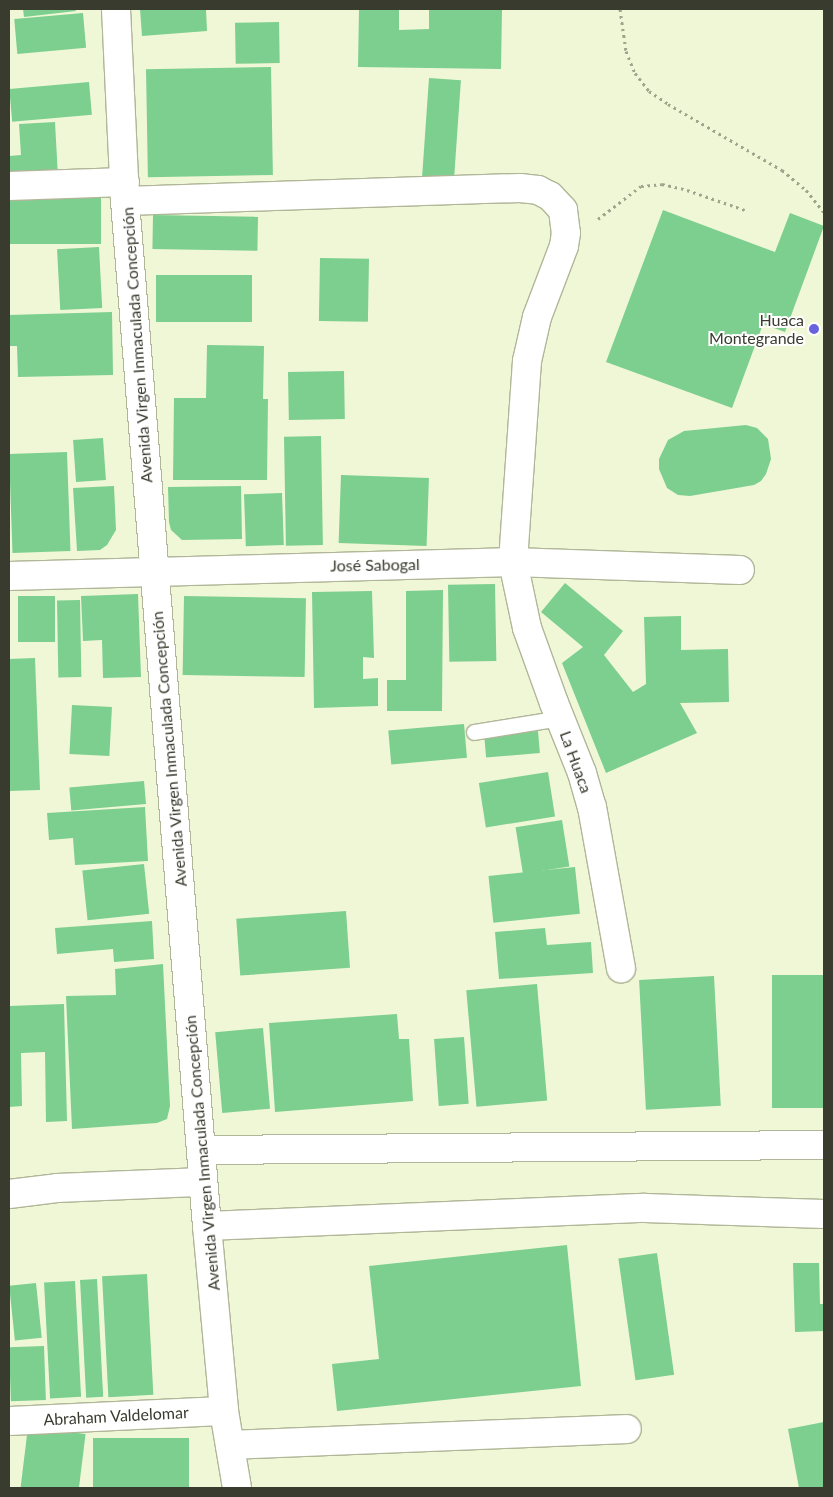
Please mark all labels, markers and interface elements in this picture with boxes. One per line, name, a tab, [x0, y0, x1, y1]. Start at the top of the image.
street label: Avenida Virgen Inmaculada Concepción	[118, 206, 156, 484]
place label: Huaca Montegrande	[709, 310, 804, 348]
marker: Huaca Montegrande	[808, 323, 820, 335]
street label: José Sabogal	[330, 555, 420, 575]
street label: Avenida Virgen Inmaculada Concepción	[147, 610, 191, 888]
street label: La Huaca	[556, 728, 596, 796]
street label: Avenida Virgen Inmaculada Concepción	[180, 1014, 224, 1292]
street label: Abraham Valdelomar	[43, 1403, 189, 1429]

